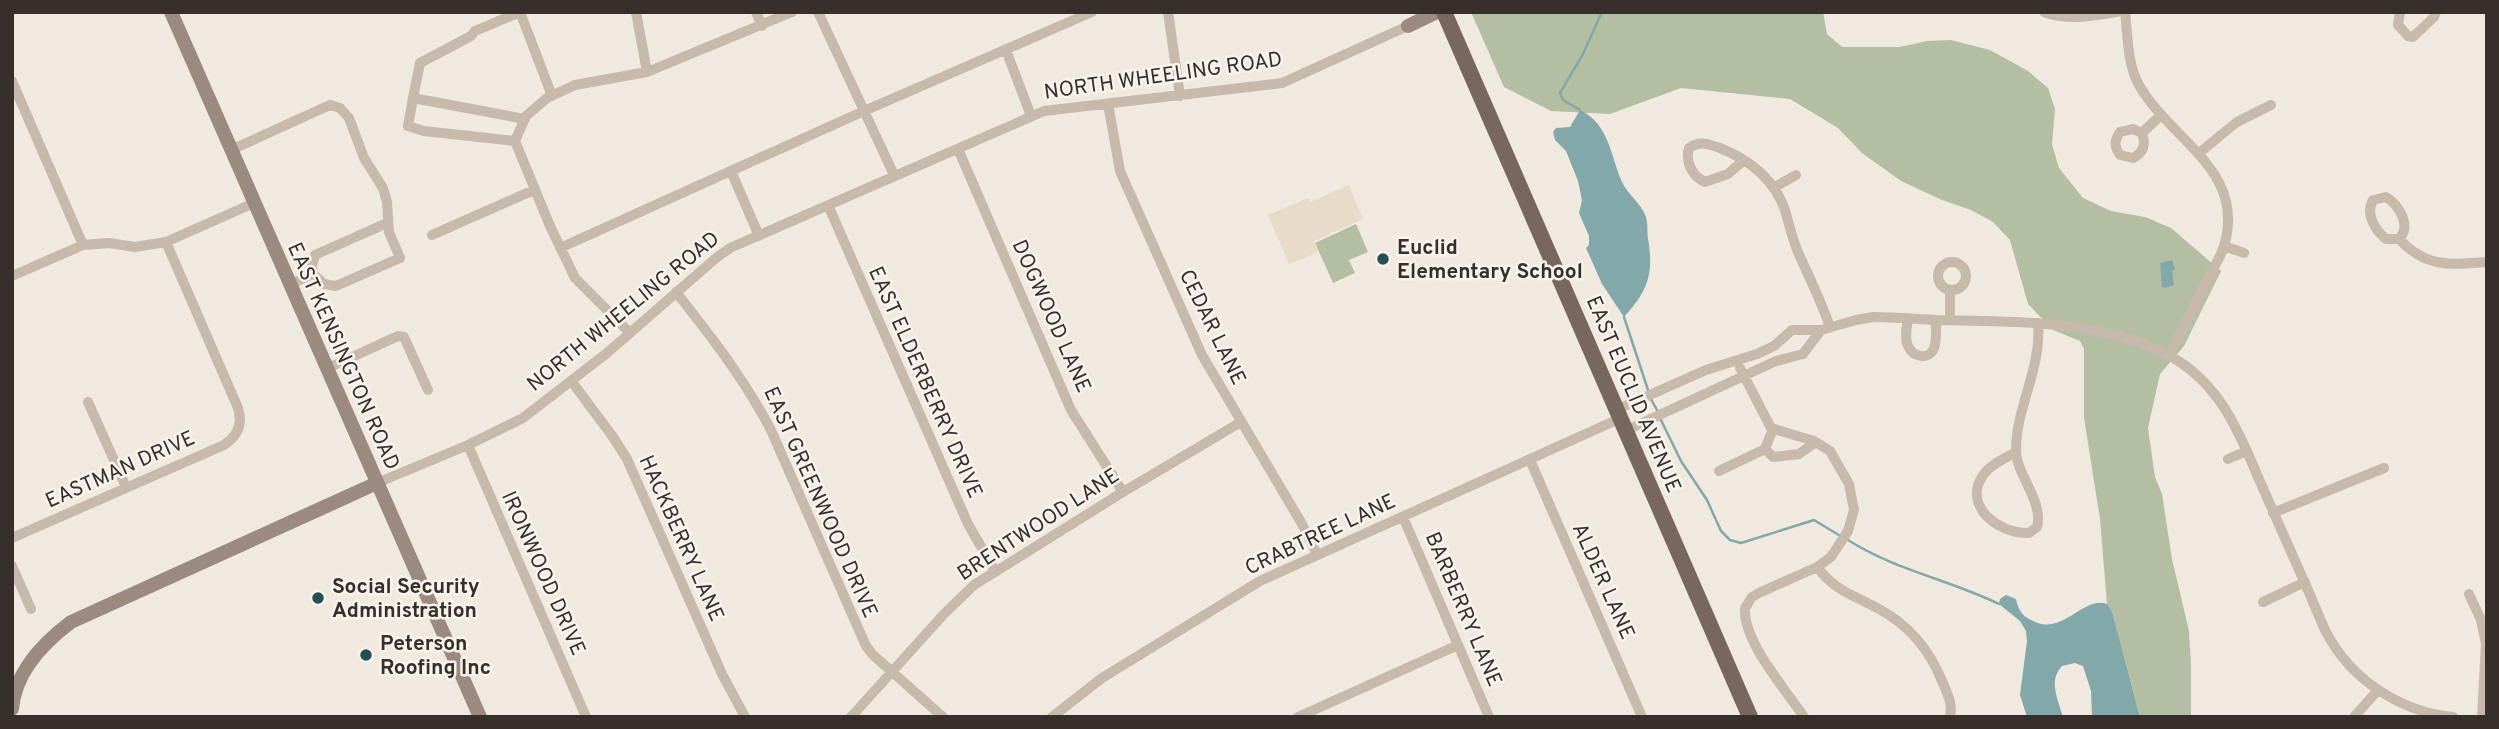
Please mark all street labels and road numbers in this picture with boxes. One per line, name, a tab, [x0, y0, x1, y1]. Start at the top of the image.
street label: NORTH WHEELING ROAD	[1042, 46, 1284, 107]
street label: NORTH WHEELING ROAD	[522, 226, 726, 398]
street label: DOGWOOD LANE	[1005, 236, 1096, 397]
street label: EAST KENSINGTON ROAD	[280, 239, 405, 475]
street label: EAST ELDERBERRY DRIVE	[861, 262, 988, 503]
street label: CEDAR LANE	[1172, 265, 1251, 390]
street label: EAST EUCLID AVENUE	[1579, 292, 1686, 497]
street label: EAST GREENWOOD DRIVE	[756, 383, 883, 622]
street label: EASTMAN DRIVE	[42, 425, 200, 515]
street label: HACKBERRY LANE	[632, 451, 729, 626]
street label: BRENTWOOD LANE	[953, 463, 1125, 588]
street label: IRONWOOD DRIVE	[494, 487, 591, 660]
street label: CRABTREE LANE	[1241, 489, 1400, 582]
street label: ALDER LANE	[1565, 519, 1640, 644]
street label: BARBERRY LANE	[1418, 528, 1507, 691]

